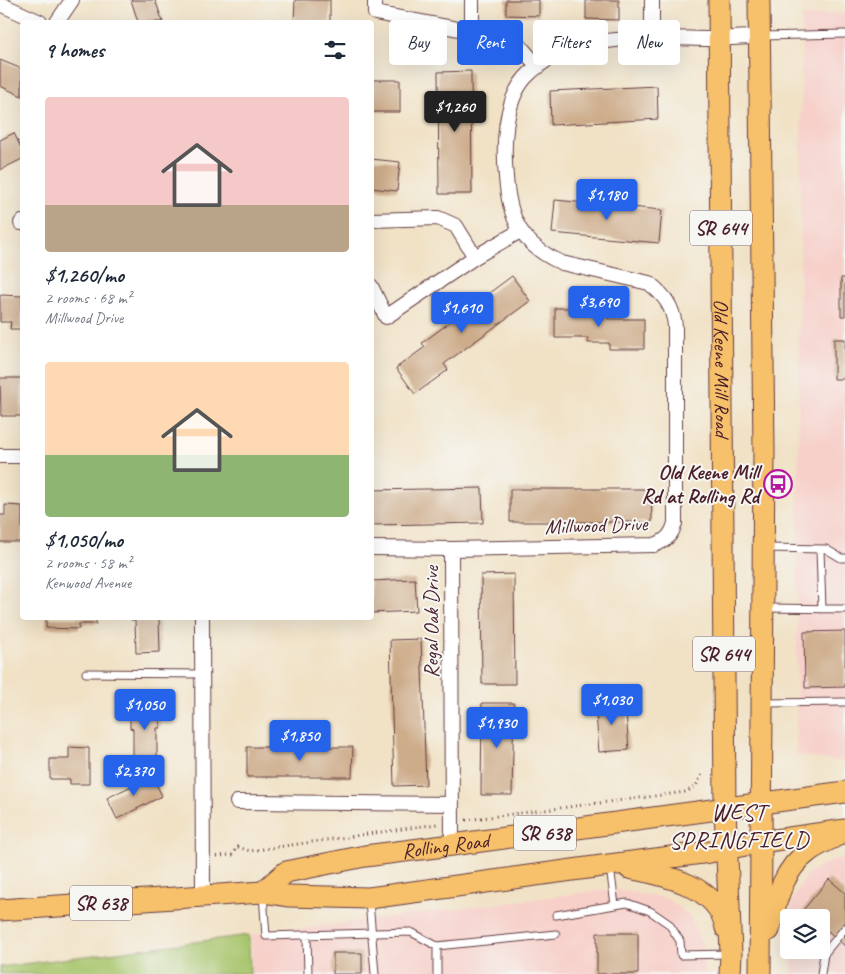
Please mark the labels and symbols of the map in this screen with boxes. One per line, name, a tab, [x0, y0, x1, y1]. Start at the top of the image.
pin: $1,260	[414, 90, 496, 133]
pin: $1,180	[566, 178, 648, 221]
road number: SR 644	[690, 210, 752, 246]
pin: $3,690	[558, 286, 640, 328]
pin: $1,610	[421, 292, 503, 334]
street label: Old Keene Mill Road	[708, 299, 735, 440]
place label: Old Keene Mill Rd at Rolling Rd	[641, 459, 763, 509]
bus stop icon: Old Keene Mill Rd at Rolling Rd	[763, 469, 793, 499]
street label: Millwood Drive	[544, 510, 649, 540]
street label: Regal Oak Drive	[418, 565, 444, 678]
road number: SR 644	[693, 636, 755, 672]
pin: $1,030	[571, 684, 653, 726]
pin: $1,050	[104, 688, 186, 731]
pin: $1,930	[456, 706, 538, 749]
pin: $1,850	[259, 720, 341, 762]
pin: $2,370	[93, 754, 175, 797]
district label: WEST SPRINGFIELD	[669, 797, 810, 855]
road number: SR 638	[514, 816, 576, 850]
street label: Rolling Road	[400, 827, 494, 864]
road number: SR 638	[70, 886, 132, 920]

